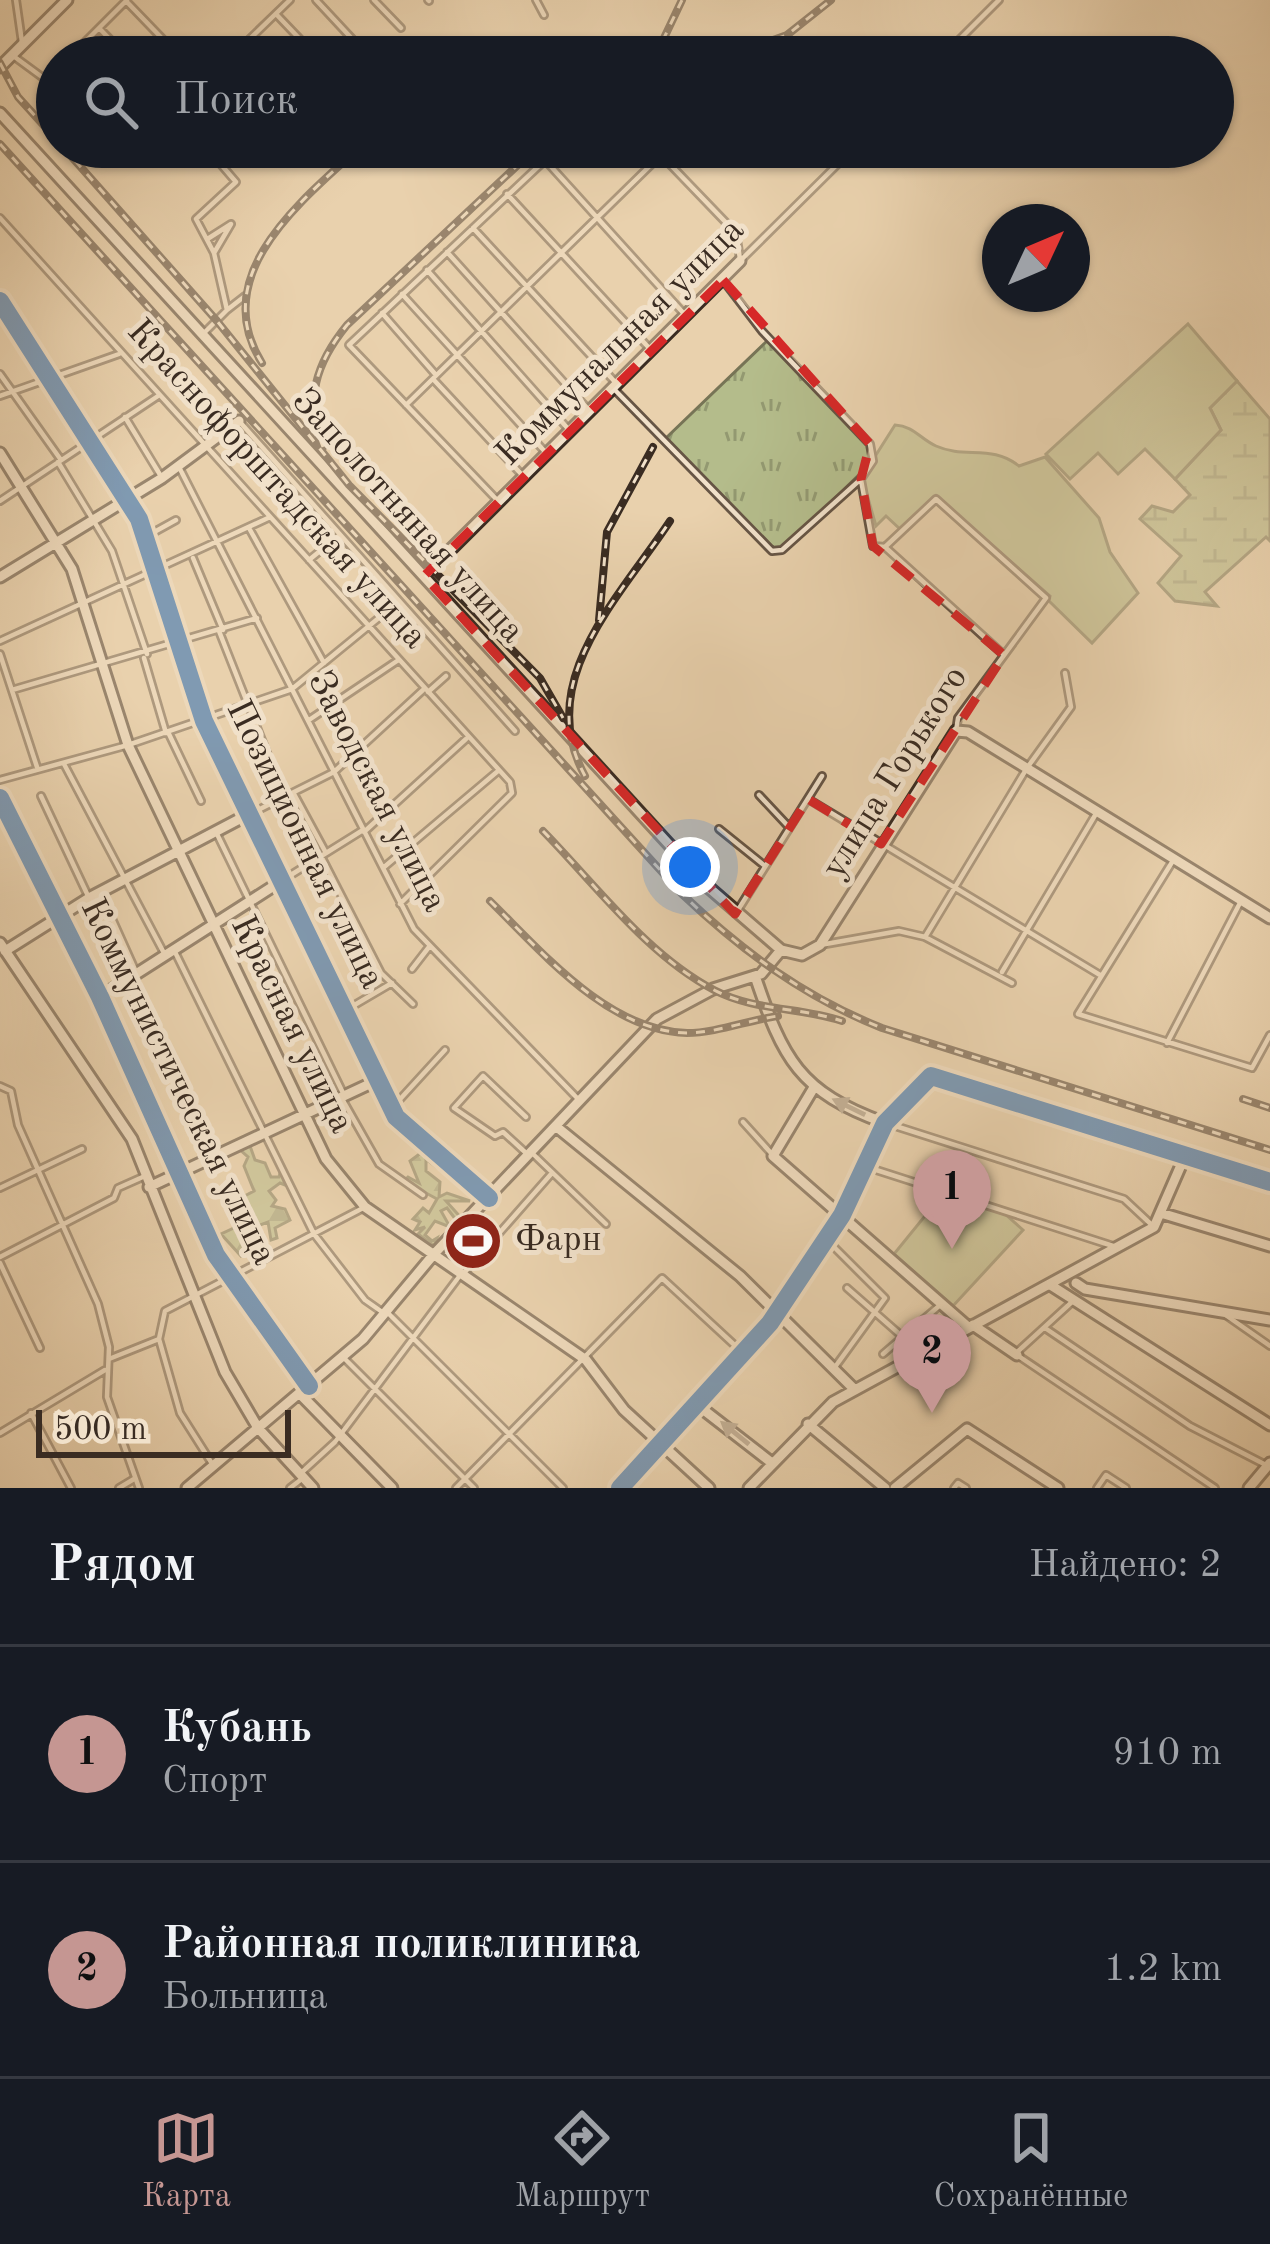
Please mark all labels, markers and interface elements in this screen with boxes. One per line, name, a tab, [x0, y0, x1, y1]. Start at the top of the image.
search box	[36, 36, 1234, 168]
icon: search	[78, 69, 144, 135]
text: Поиск	[174, 79, 298, 124]
north arrow	[982, 204, 1090, 312]
street label: Коммунальная улица	[490, 212, 752, 474]
street label: Краснофорштадская улица	[119, 314, 433, 656]
street label: Заполотняная улица	[284, 383, 530, 651]
street label: улица Горького	[817, 661, 975, 885]
street label: Заводская улица	[300, 666, 452, 918]
street label: Позиционная улица	[218, 695, 390, 995]
your location	[660, 837, 720, 897]
street label: Коммунистическая улица	[73, 893, 282, 1271]
street label: Красная улица	[223, 911, 359, 1139]
one-way arrow	[831, 1097, 866, 1117]
pin: 1	[913, 1150, 991, 1249]
sports icon: Фарн	[442, 1210, 504, 1272]
place label: Фарн	[515, 1223, 601, 1259]
pin: 2	[893, 1314, 971, 1413]
scale bar	[36, 1404, 291, 1457]
text: 500 m	[54, 1414, 147, 1447]
one-way arrow	[719, 1421, 750, 1446]
text: Рядом	[48, 1541, 196, 1592]
text: Найдено: 2	[1029, 1546, 1222, 1585]
text: Кубань	[162, 1707, 312, 1752]
text: 1	[76, 1734, 98, 1773]
text: 910 m	[1112, 1734, 1222, 1773]
text: Спорт	[162, 1762, 267, 1801]
text: Районная поликлиника	[162, 1923, 640, 1968]
text: 2	[76, 1950, 98, 1989]
text: 1.2 km	[1104, 1950, 1222, 1989]
text: Больница	[162, 1978, 328, 2017]
tab: Карта	[142, 2105, 231, 2218]
tab: Маршрут	[515, 2105, 650, 2218]
tab: Сохранённые	[934, 2105, 1128, 2218]

